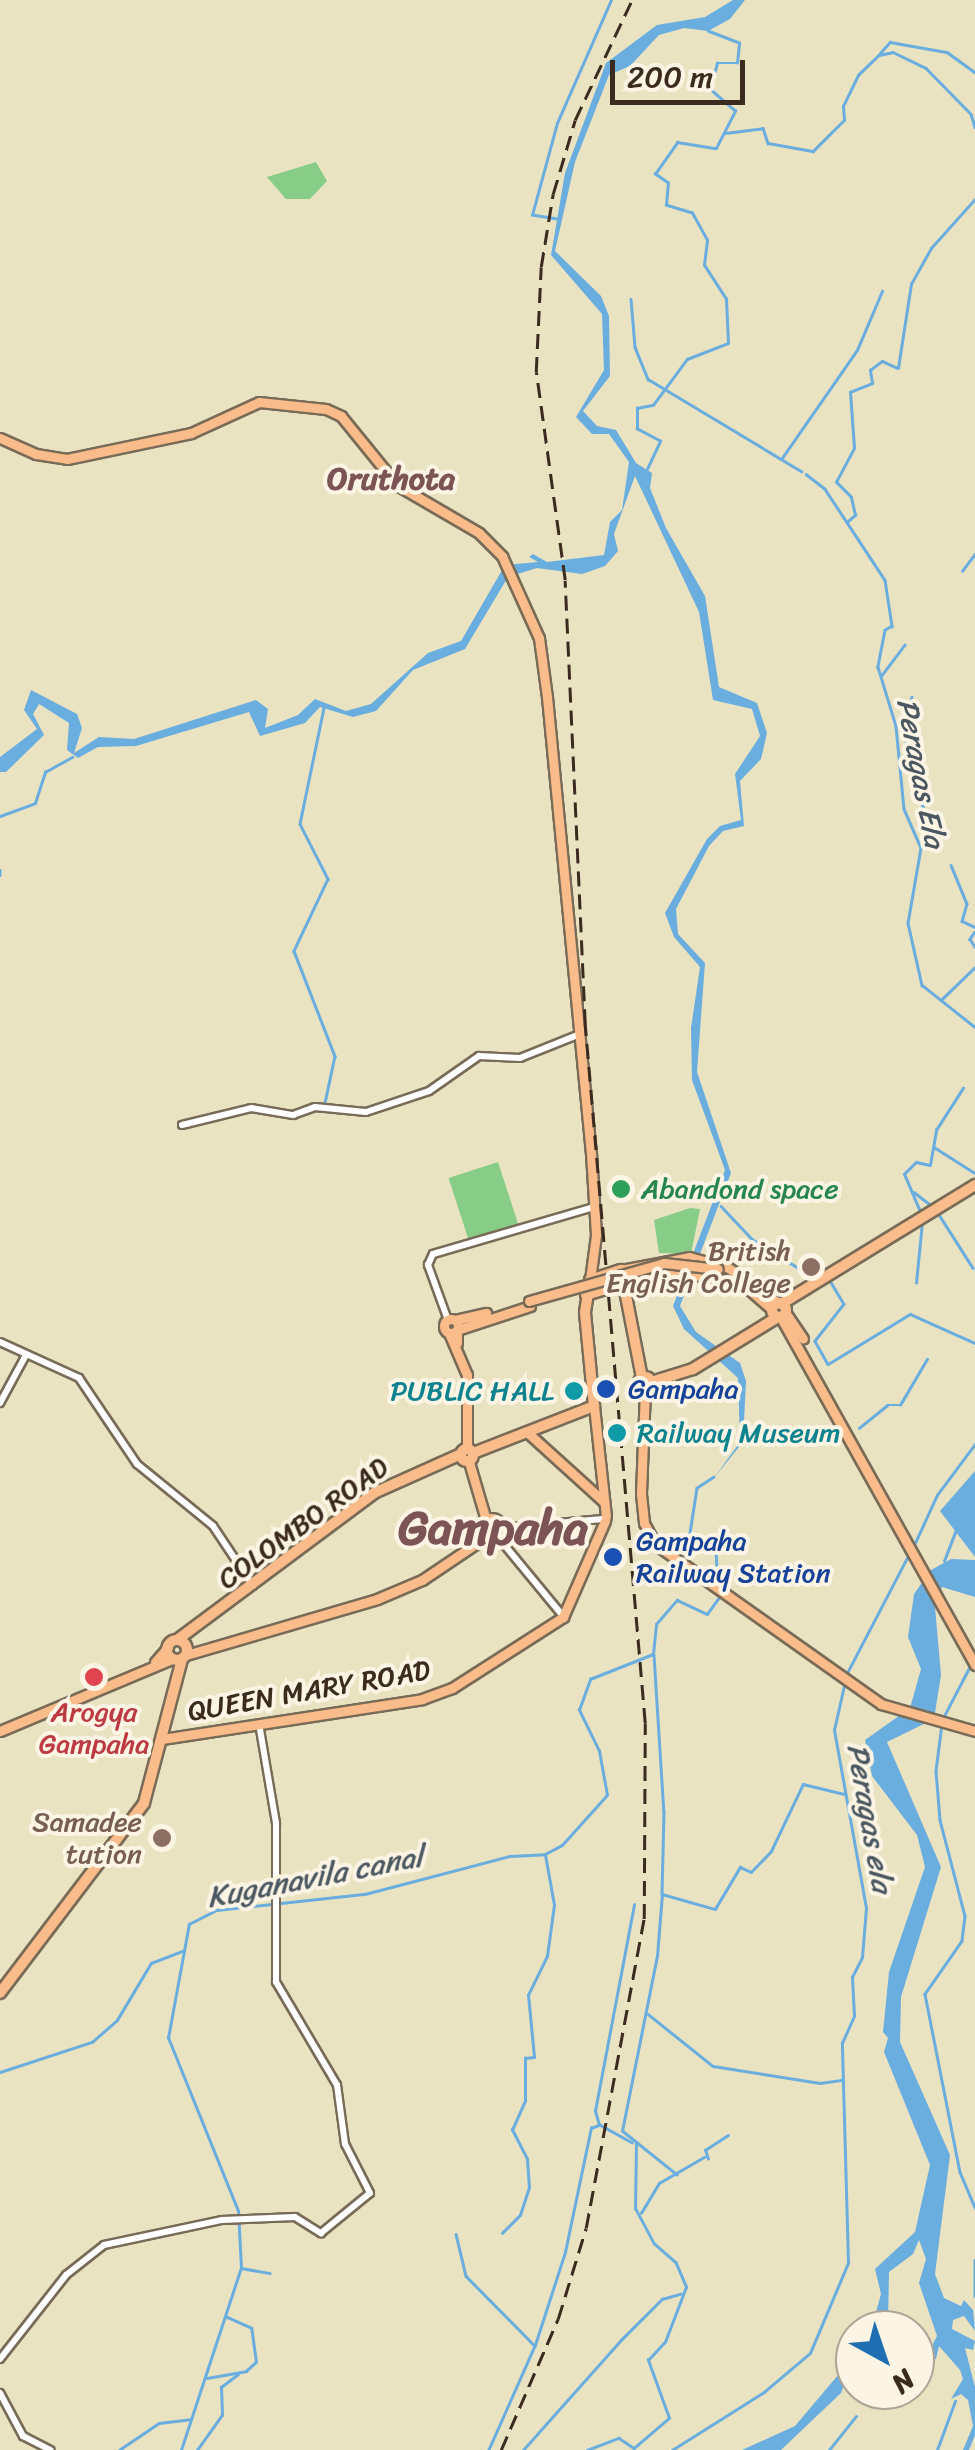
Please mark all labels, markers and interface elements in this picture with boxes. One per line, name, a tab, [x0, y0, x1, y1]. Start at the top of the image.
scale bar	[615, 40, 750, 102]
text: 200 m	[627, 50, 713, 104]
district label: Oruthota	[327, 460, 455, 498]
water label: Peragas Ela	[889, 695, 953, 851]
place label: Abandond space	[641, 1172, 840, 1206]
marker: Abandond space	[610, 1178, 632, 1200]
place label: British English College	[606, 1234, 791, 1300]
marker: British English College	[800, 1256, 822, 1278]
place label: Gampaha	[628, 1372, 739, 1406]
place label: PUBLIC HALL	[390, 1374, 554, 1408]
marker: Gampaha	[593, 1376, 619, 1402]
marker: PUBLIC HALL	[563, 1380, 585, 1402]
place label: Railway Museum	[637, 1416, 840, 1450]
marker: Railway Museum	[606, 1422, 628, 1444]
street label: COLOMBO ROAD	[211, 1450, 395, 1596]
district label: Gampaha	[398, 1499, 588, 1557]
place label: Gampaha Railway Station	[636, 1524, 831, 1590]
marker: Gampaha Railway Station	[600, 1544, 626, 1570]
street label: QUEEN MARY ROAD	[185, 1653, 433, 1729]
marker: Arogya Gampaha	[81, 1664, 107, 1690]
place label: Arogya Gampaha	[39, 1695, 149, 1761]
water label: Peragas ela	[839, 1741, 901, 1895]
place label: Samadee tution	[32, 1805, 142, 1871]
marker: Samadee tution	[151, 1827, 173, 1849]
water label: Kuganavila canal	[204, 1838, 426, 1916]
north arrow	[835, 2310, 935, 2410]
text: N	[880, 2357, 927, 2407]

